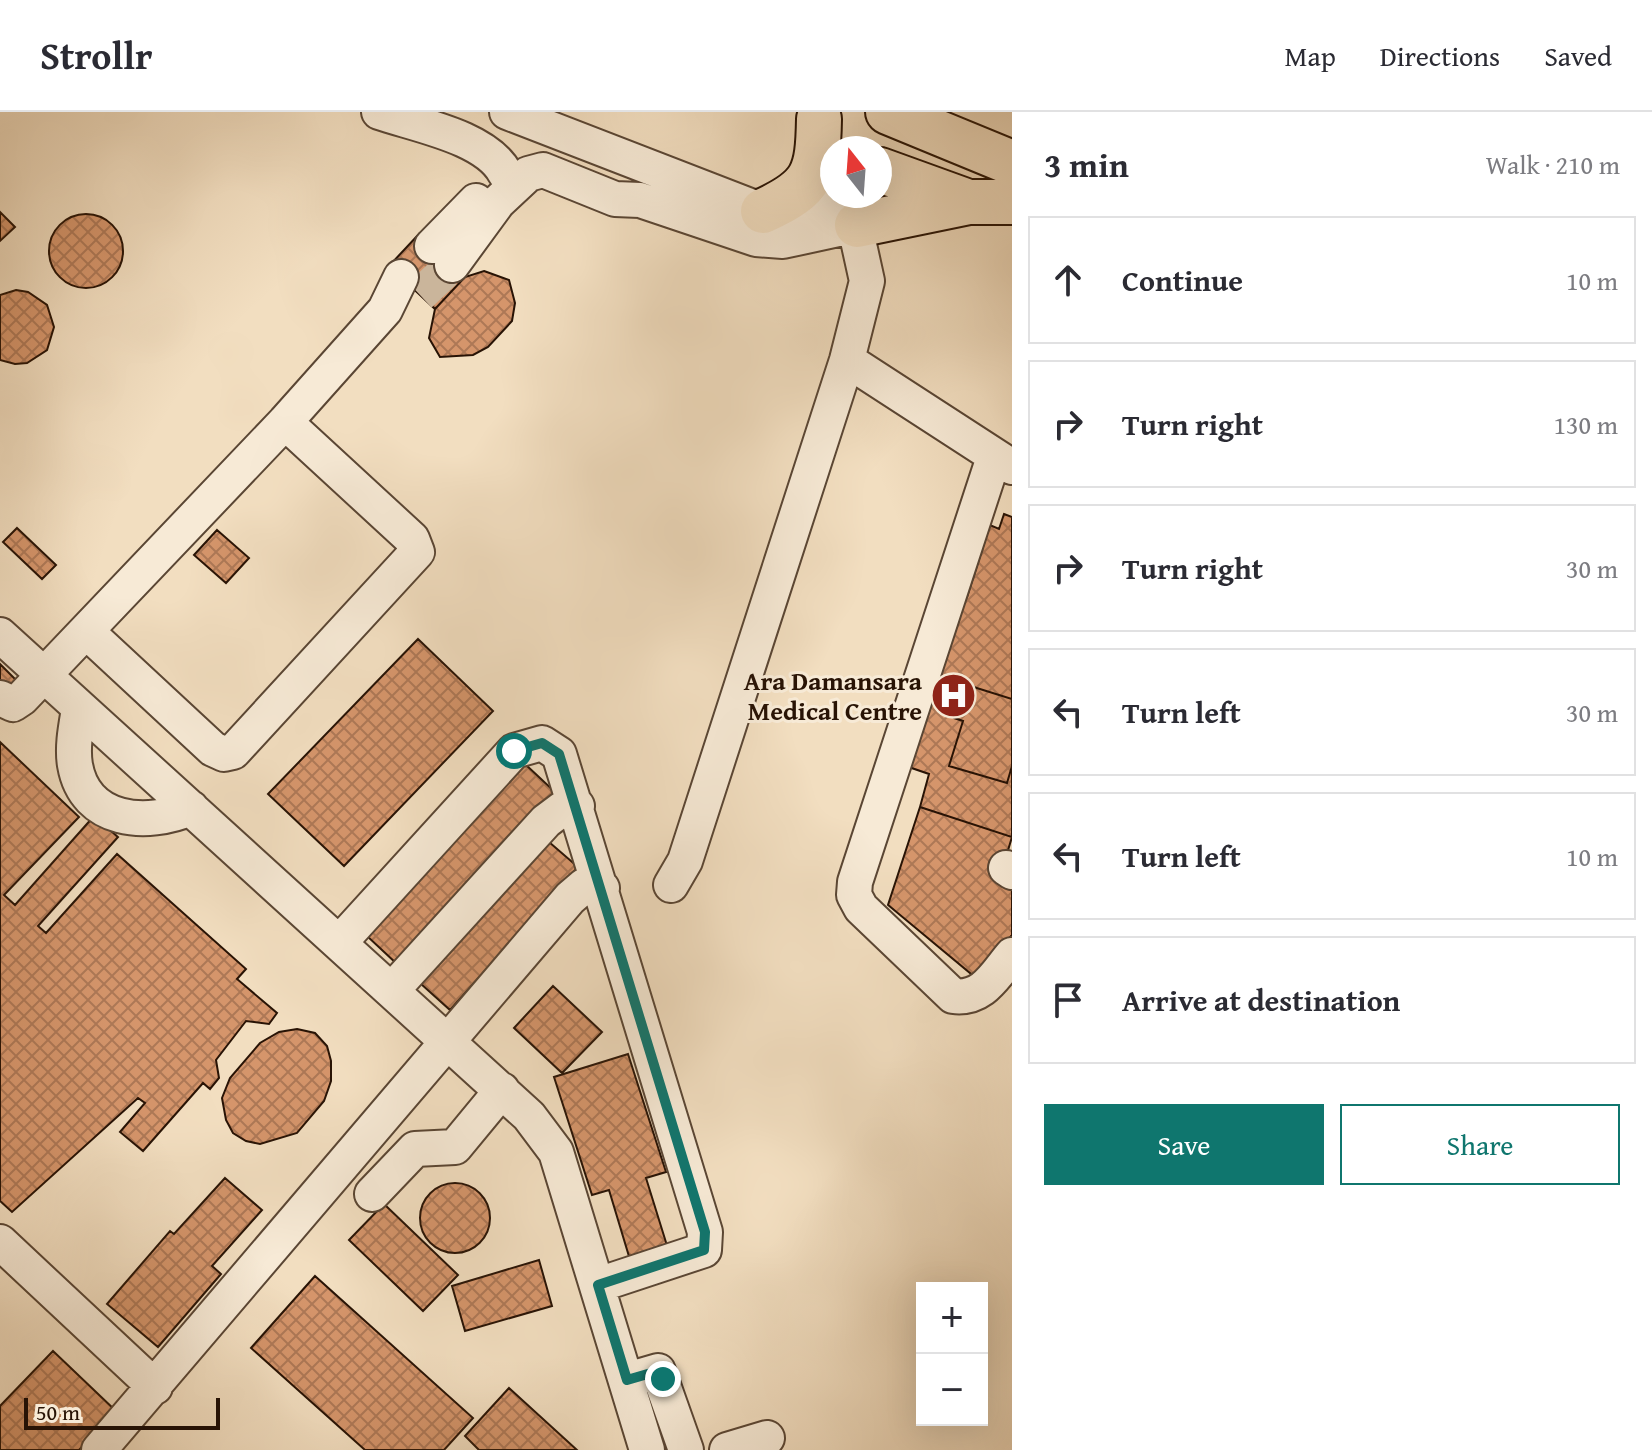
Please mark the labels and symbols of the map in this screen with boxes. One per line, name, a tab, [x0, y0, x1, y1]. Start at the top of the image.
north arrow	[820, 136, 892, 208]
place label: Ara Damansara Medical Centre	[744, 661, 923, 730]
hospital icon: Ara Damansara Medical Centre	[929, 671, 977, 719]
route start	[496, 733, 532, 769]
route end	[645, 1361, 681, 1397]
scale bar	[24, 1394, 220, 1430]

